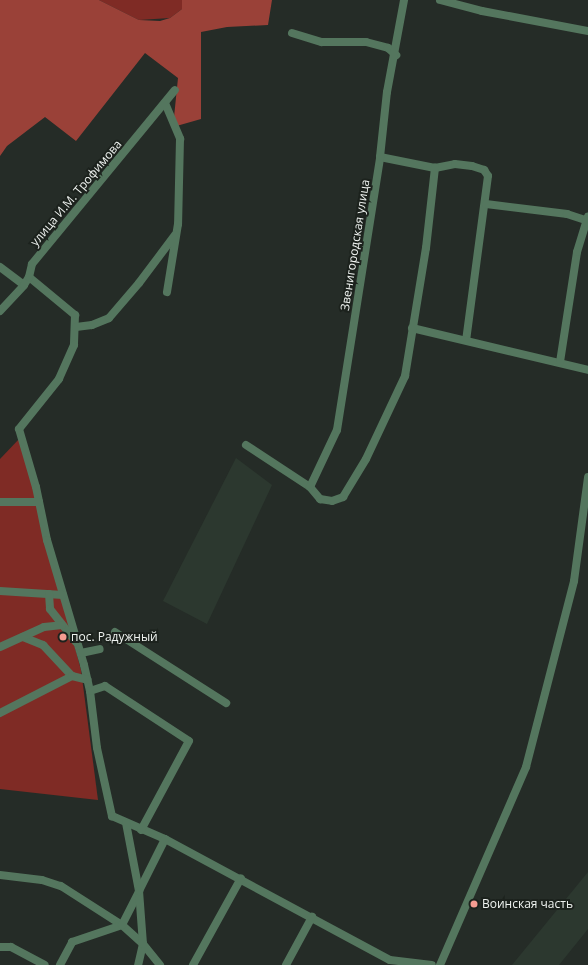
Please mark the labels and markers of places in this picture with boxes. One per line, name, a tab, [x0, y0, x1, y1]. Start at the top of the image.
place label: пос. Радужный	[71, 630, 158, 644]
marker: пос. Радужный	[58, 632, 68, 642]
place label: Воинская часть	[482, 897, 573, 911]
marker: Воинская часть	[469, 899, 479, 909]

